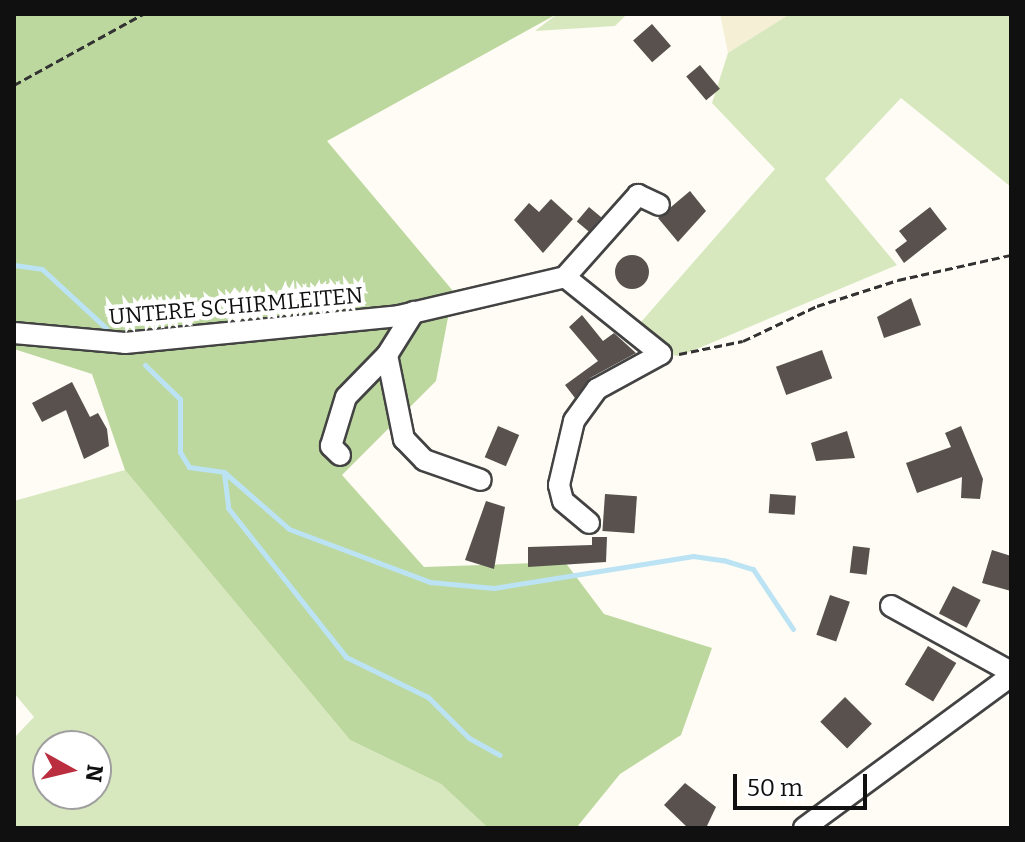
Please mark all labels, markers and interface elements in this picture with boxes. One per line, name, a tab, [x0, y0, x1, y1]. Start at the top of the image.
street label: UNTERE SCHIRMLEITEN	[108, 282, 364, 330]
north arrow	[32, 730, 112, 810]
scale bar	[737, 758, 871, 808]
text: N	[80, 763, 109, 783]
text: 50 m	[747, 774, 803, 802]

